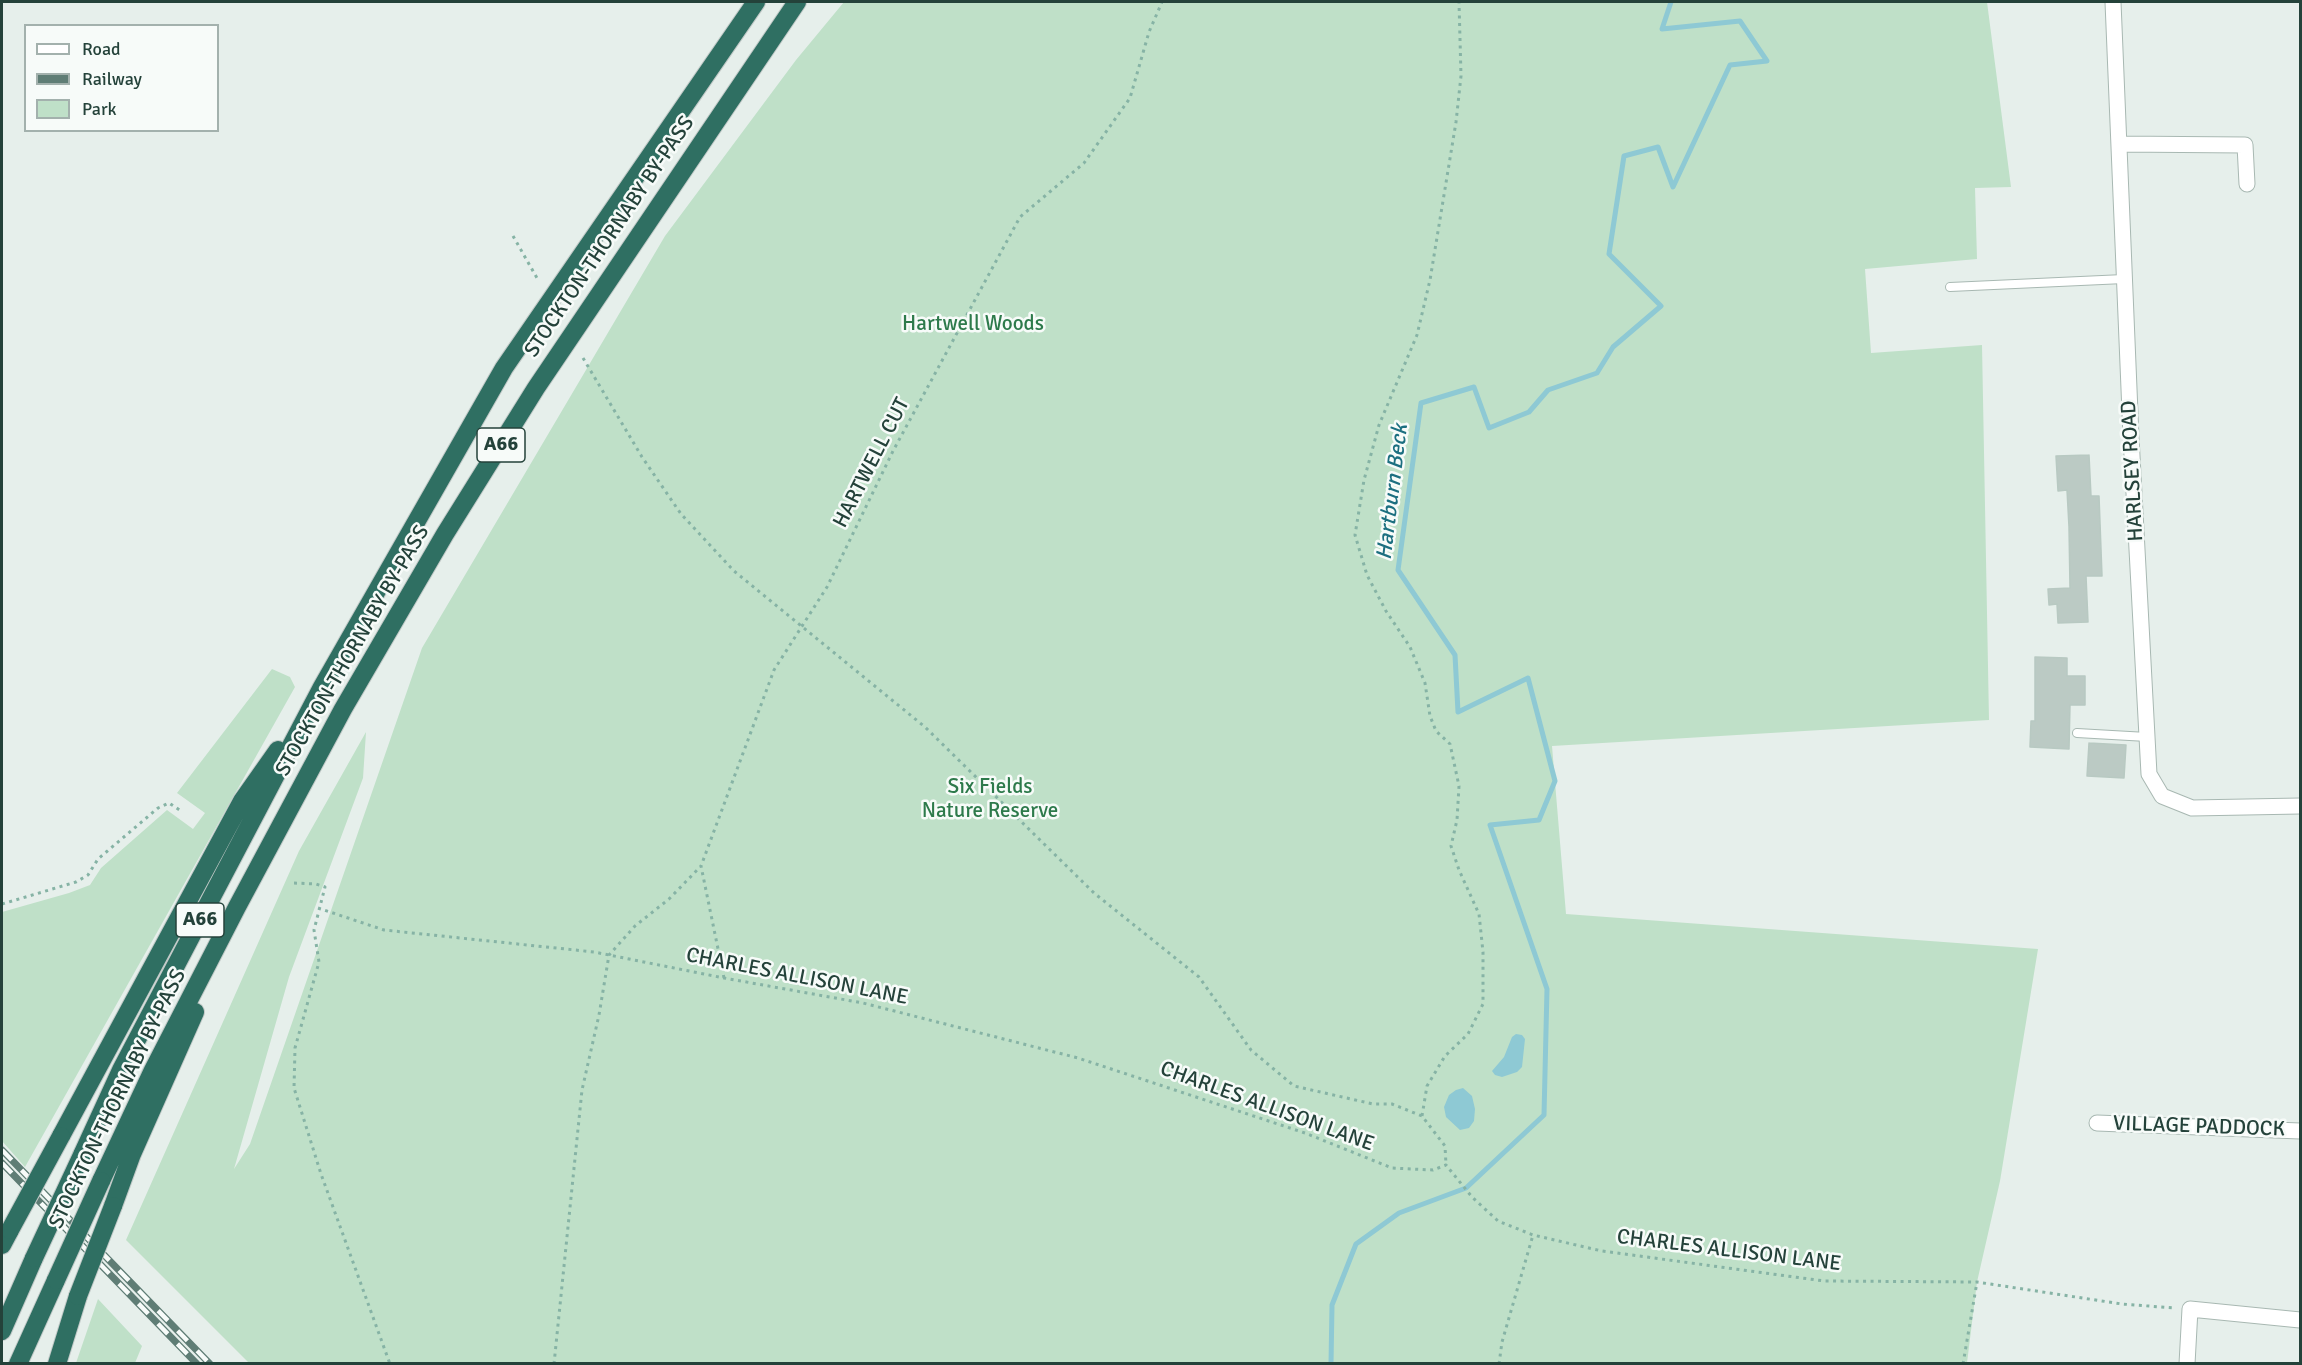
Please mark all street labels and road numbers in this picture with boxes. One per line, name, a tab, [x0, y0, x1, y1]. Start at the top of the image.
street label: STOCKTON-THORNABY BY-PASS	[520, 112, 700, 362]
street label: HARTWELL CUT	[828, 394, 916, 532]
street label: HARLSEY ROAD	[2117, 400, 2149, 542]
road number: A66	[477, 428, 525, 462]
street label: STOCKTON-THORNABY BY-PASS	[271, 521, 435, 781]
road number: A66	[176, 903, 224, 937]
street label: CHARLES ALLISON LANE	[684, 943, 910, 1011]
street label: STOCKTON-THORNABY BY-PASS	[44, 965, 192, 1233]
street label: CHARLES ALLISON LANE	[1157, 1057, 1377, 1157]
street label: VILLAGE PADDOCK	[2113, 1111, 2285, 1143]
street label: CHARLES ALLISON LANE	[1615, 1225, 1843, 1277]

